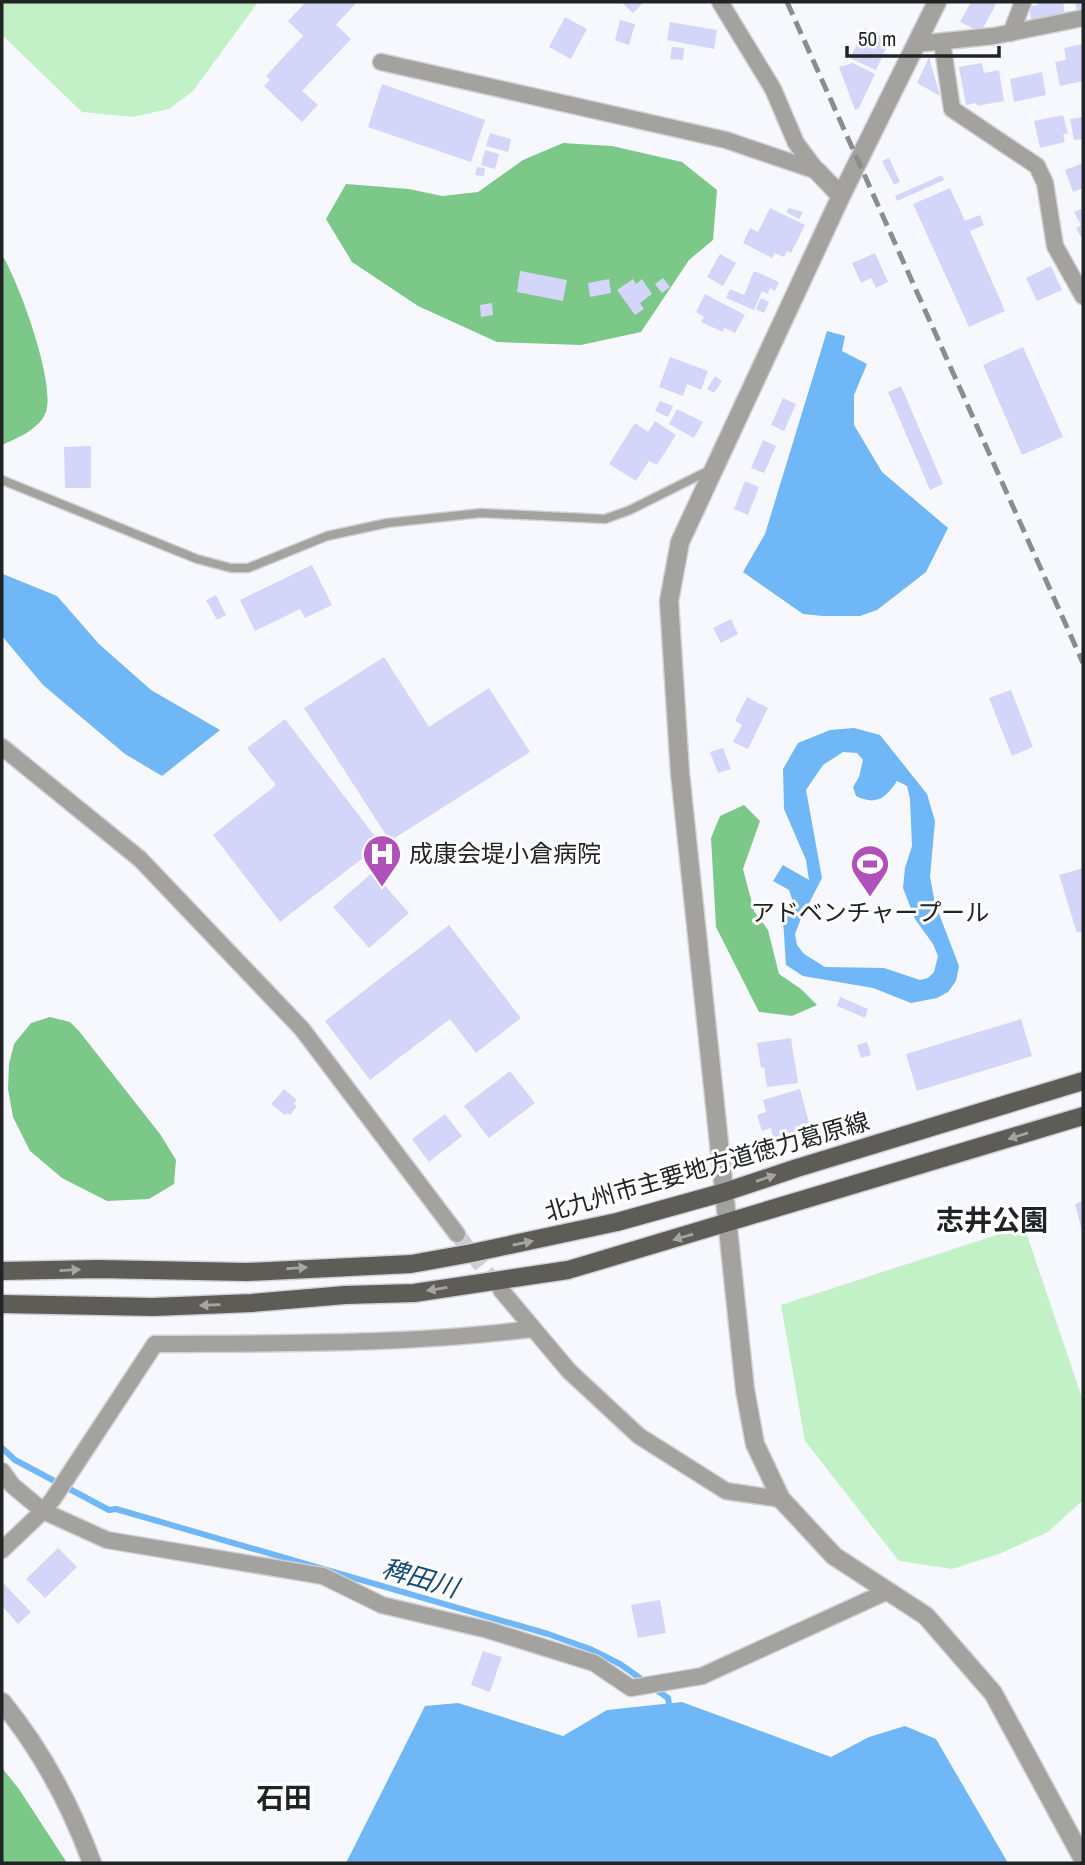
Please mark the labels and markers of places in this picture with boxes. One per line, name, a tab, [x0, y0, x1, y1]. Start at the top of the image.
hospital icon: 成康会堤小倉病院	[361, 833, 403, 888]
place label: 成康会堤小倉病院	[409, 837, 601, 869]
sports icon: アドベンチャープール	[849, 843, 891, 898]
place label: アドベンチャープール	[751, 896, 989, 928]

